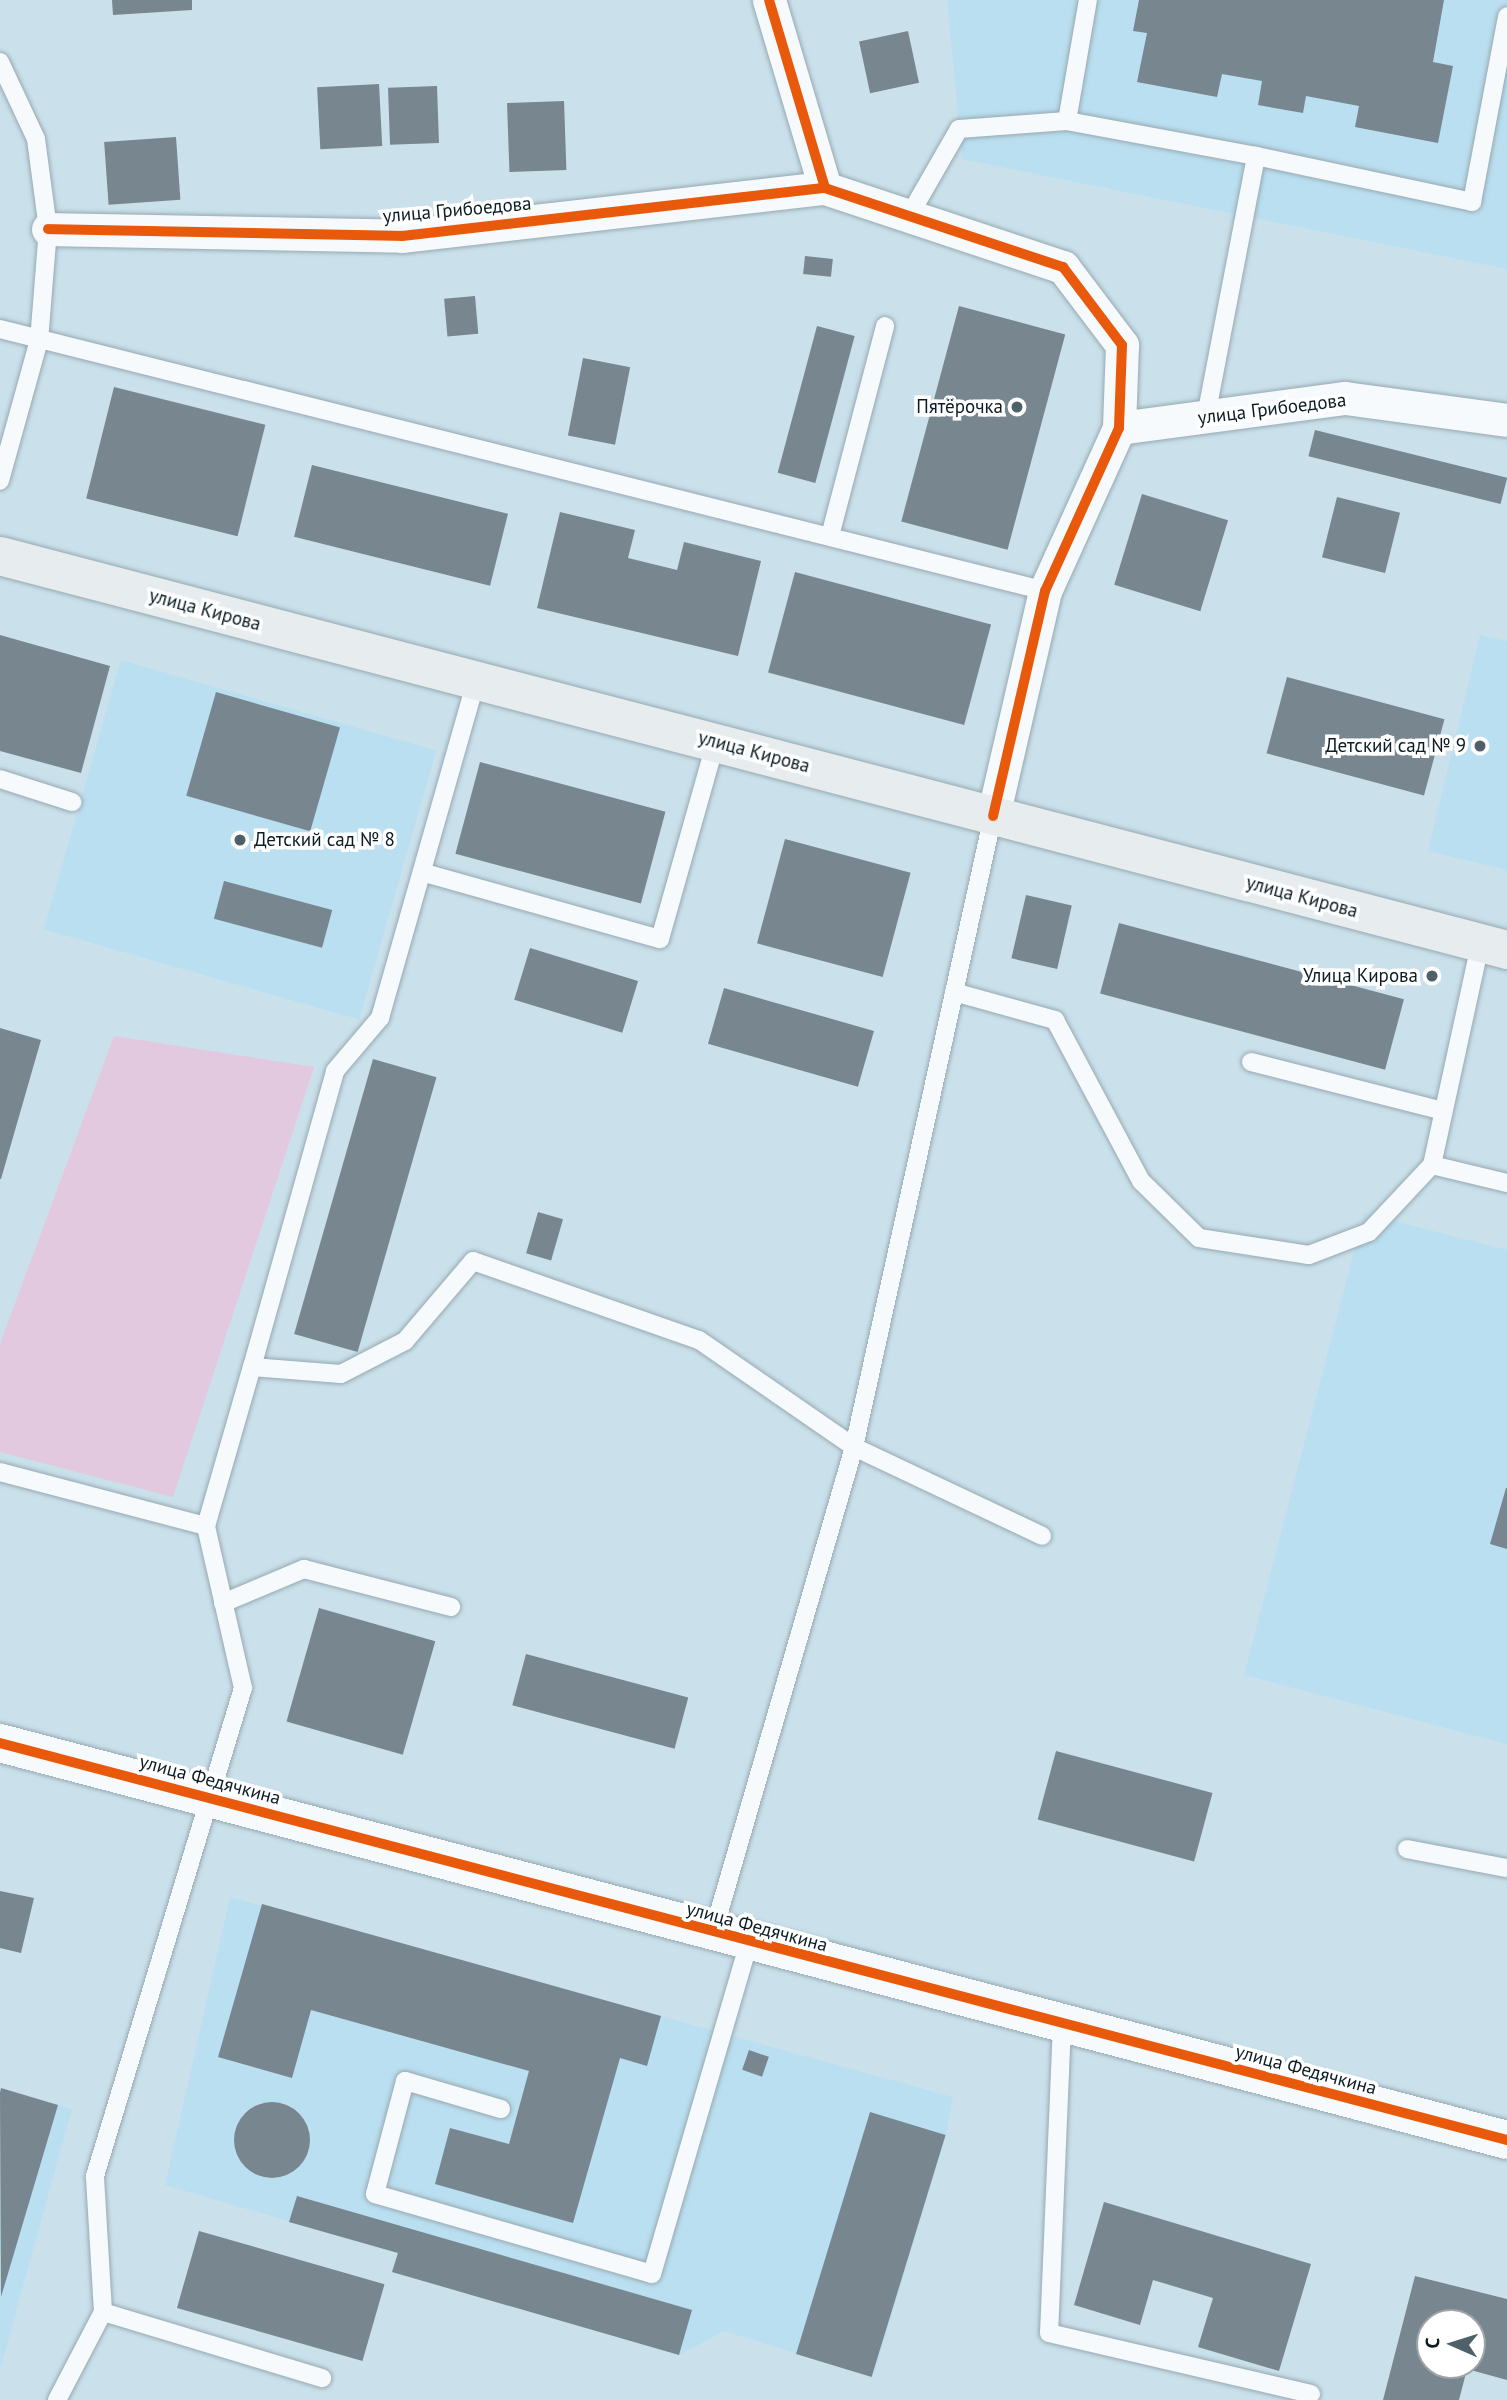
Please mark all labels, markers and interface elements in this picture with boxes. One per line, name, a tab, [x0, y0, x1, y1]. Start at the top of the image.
street label: улица Грибоедова	[382, 192, 532, 228]
street label: улица Грибоедова	[1196, 389, 1348, 429]
place label: Пятёрочка	[916, 396, 1003, 418]
marker: Пятёрочка	[1009, 399, 1025, 415]
street label: улица Кирова	[147, 584, 263, 636]
street label: улица Кирова	[696, 726, 812, 778]
place label: Детский сад № 9	[1325, 735, 1466, 757]
marker: Детский сад № 9	[1472, 738, 1488, 754]
place label: Детский сад № 8	[254, 829, 395, 851]
marker: Детский сад № 8	[232, 832, 248, 848]
street label: улица Кирова	[1244, 871, 1360, 923]
place label: Улица Кирова	[1303, 965, 1418, 987]
marker: Улица Кирова	[1424, 968, 1440, 984]
street label: улица Федячкина	[137, 1750, 283, 1810]
street label: улица Федячкина	[684, 1897, 830, 1957]
street label: улица Федячкина	[1233, 2040, 1379, 2100]
north arrow	[1416, 2309, 1486, 2379]
text: С	[1420, 2337, 1444, 2349]

